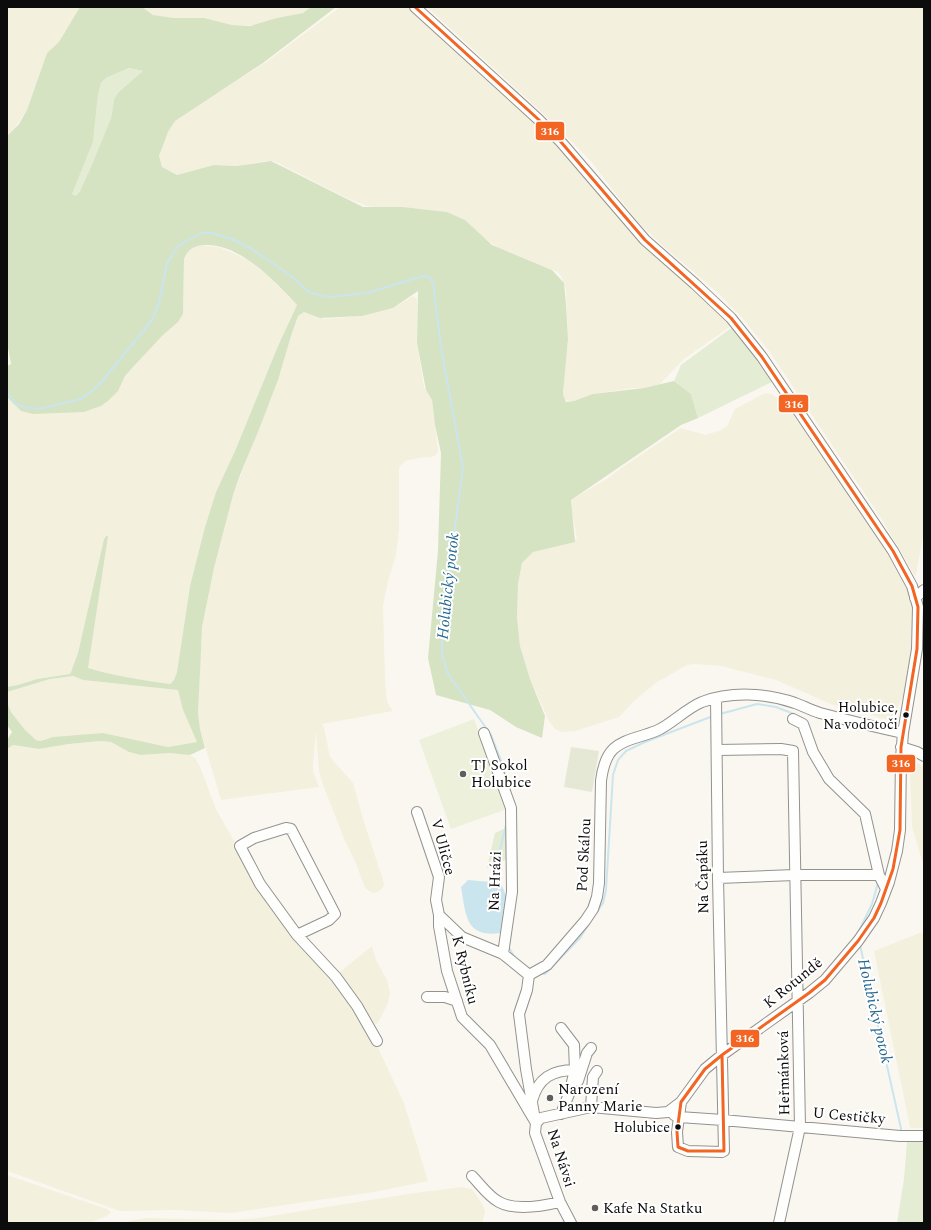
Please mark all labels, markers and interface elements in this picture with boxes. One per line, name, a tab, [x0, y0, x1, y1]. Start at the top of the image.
line badge: 316	[535, 121, 565, 141]
text: 316	[541, 123, 559, 140]
line badge: 316	[778, 394, 809, 413]
text: 316	[785, 396, 803, 413]
water label: Holubický potok	[430, 531, 466, 640]
place label: Holubice, Na vodotoči	[823, 697, 898, 735]
marker: Holubice, Na vodotoči	[901, 710, 911, 720]
place label: TJ Sokol Holubice	[471, 754, 532, 794]
line badge: 316	[886, 754, 916, 773]
text: 316	[892, 755, 910, 772]
marker: TJ Sokol Holubice	[458, 769, 468, 779]
street label: V Uličce	[424, 816, 462, 878]
street label: Pod Skálou	[571, 818, 597, 892]
street label: Na Čapáku	[691, 840, 715, 914]
street label: Na Hrázi	[482, 850, 508, 912]
street label: K Rybníku	[445, 933, 485, 1007]
street label: K Rotundě	[758, 952, 828, 1014]
water label: Holubický potok	[851, 956, 899, 1066]
line badge: 316	[730, 1029, 760, 1048]
text: 316	[736, 1030, 754, 1047]
street label: Heřmánková	[772, 1030, 796, 1116]
place label: Narození Panny Marie	[558, 1078, 643, 1118]
marker: Narození Panny Marie	[545, 1093, 555, 1103]
street label: U Cestičky	[812, 1101, 887, 1131]
place label: Holubice	[613, 1117, 670, 1138]
marker: Holubice	[673, 1122, 683, 1132]
street label: Na Návsi	[541, 1126, 581, 1190]
place label: Kafe Na Statku	[603, 1197, 702, 1220]
marker: Kafe Na Statku	[590, 1203, 600, 1213]

